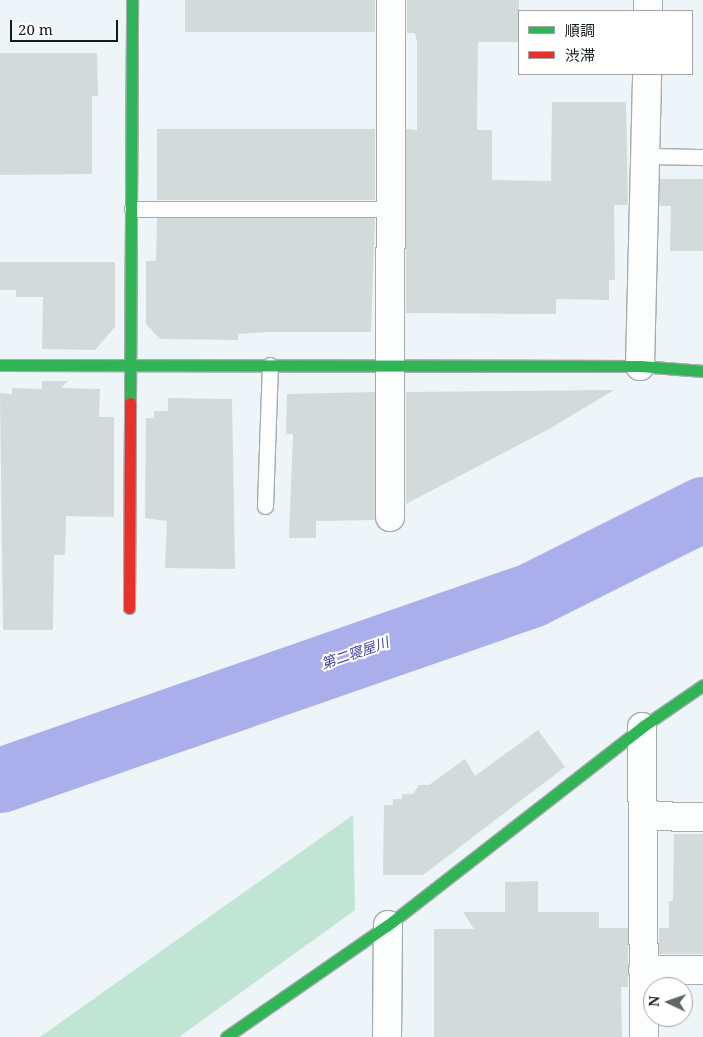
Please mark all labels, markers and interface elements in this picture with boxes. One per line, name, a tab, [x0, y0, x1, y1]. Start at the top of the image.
scale bar	[12, 10, 120, 42]
legend	[518, 10, 693, 75]
text: 20 m	[18, 19, 53, 39]
text: 順調	[565, 20, 595, 40]
text: 渋滞	[565, 45, 595, 65]
water label: 第二寝屋川	[319, 634, 391, 672]
north arrow	[643, 977, 693, 1027]
text: N	[644, 995, 663, 1007]

